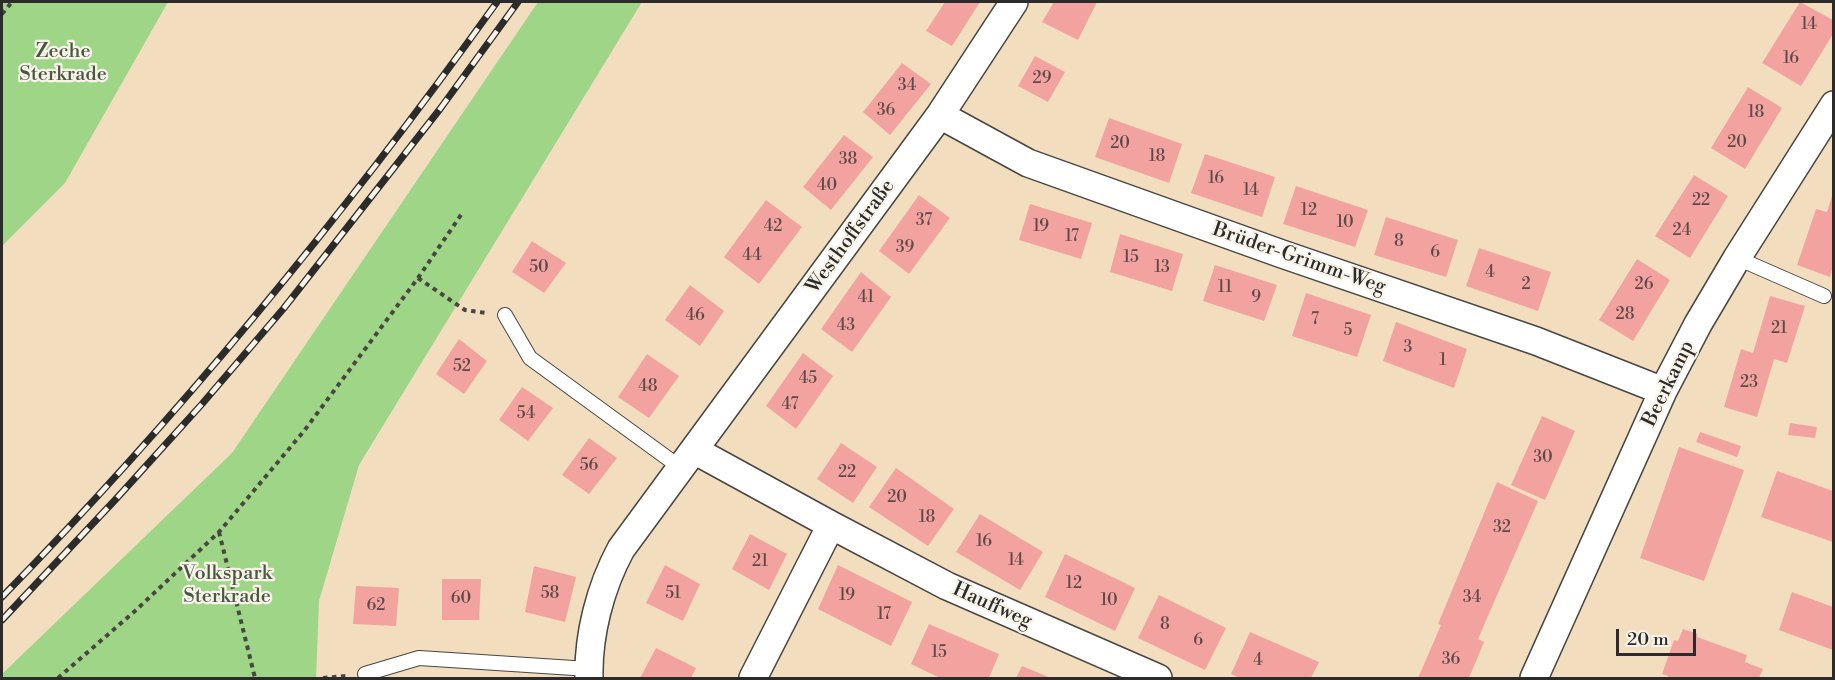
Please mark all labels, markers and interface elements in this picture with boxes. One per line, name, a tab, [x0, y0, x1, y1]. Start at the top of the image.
house number: 14	[1801, 15, 1817, 35]
park label: Zeche Sterkrade	[19, 40, 107, 87]
house number: 16	[1783, 49, 1799, 69]
house number: 29	[1033, 69, 1051, 89]
house number: 34	[898, 76, 916, 96]
house number: 36	[877, 101, 895, 121]
house number: 18	[1748, 103, 1764, 123]
house number: 20	[1727, 133, 1747, 153]
house number: 20	[1110, 134, 1130, 154]
house number: 18	[1149, 147, 1165, 167]
house number: 38	[839, 150, 857, 170]
house number: 16	[1208, 169, 1224, 189]
street label: Westhoffstraße	[802, 175, 900, 299]
house number: 40	[817, 176, 837, 196]
house number: 14	[1243, 181, 1259, 201]
house number: 22	[1692, 191, 1710, 211]
house number: 12	[1301, 201, 1317, 221]
house number: 37	[916, 211, 932, 231]
house number: 10	[1337, 213, 1353, 233]
house number: 42	[764, 217, 782, 237]
house number: 19	[1033, 217, 1049, 237]
street label: Brüder-Grimm-Weg	[1209, 218, 1389, 300]
house number: 24	[1673, 221, 1691, 241]
house number: 17	[1065, 227, 1079, 247]
house number: 8	[1394, 232, 1404, 252]
house number: 39	[896, 238, 914, 258]
house number: 6	[1430, 243, 1440, 263]
house number: 44	[742, 246, 762, 266]
house number: 15	[1123, 248, 1139, 268]
house number: 50	[529, 258, 549, 278]
house number: 13	[1154, 258, 1170, 278]
house number: 4	[1485, 263, 1495, 283]
house number: 2	[1521, 275, 1531, 295]
house number: 26	[1635, 275, 1653, 295]
house number: 11	[1218, 278, 1232, 298]
house number: 41	[858, 288, 874, 308]
house number: 9	[1251, 288, 1261, 308]
house number: 28	[1616, 305, 1634, 325]
house number: 46	[685, 306, 705, 326]
house number: 7	[1311, 310, 1319, 330]
house number: 43	[837, 316, 855, 336]
house number: 21	[1771, 319, 1787, 339]
house number: 5	[1344, 321, 1352, 341]
street label: Beerkamp	[1638, 337, 1700, 431]
house number: 3	[1404, 338, 1412, 358]
house number: 1	[1440, 351, 1446, 371]
house number: 52	[453, 357, 471, 377]
house number: 45	[799, 369, 817, 389]
house number: 23	[1740, 373, 1758, 393]
house number: 48	[638, 377, 658, 397]
house number: 47	[782, 395, 798, 415]
house number: 54	[517, 404, 535, 424]
house number: 30	[1533, 448, 1553, 468]
house number: 56	[580, 456, 598, 476]
house number: 22	[838, 463, 856, 483]
house number: 20	[887, 488, 907, 508]
house number: 18	[919, 508, 935, 528]
house number: 32	[1493, 518, 1511, 538]
house number: 16	[976, 532, 992, 552]
house number: 14	[1008, 551, 1024, 571]
house number: 21	[752, 552, 768, 572]
park label: Volkspark Sterkrade	[182, 562, 272, 609]
house number: 12	[1066, 574, 1082, 594]
street label: Hauffweg	[948, 578, 1036, 634]
house number: 58	[541, 584, 559, 604]
house number: 51	[665, 584, 681, 604]
house number: 19	[839, 586, 855, 606]
house number: 34	[1463, 588, 1481, 608]
house number: 60	[451, 589, 471, 609]
house number: 10	[1101, 591, 1117, 611]
house number: 62	[367, 596, 385, 616]
house number: 17	[877, 605, 891, 625]
house number: 8	[1160, 615, 1170, 635]
scale bar	[1619, 617, 1698, 655]
text: 20 m	[1627, 628, 1669, 651]
house number: 6	[1193, 631, 1203, 651]
house number: 15	[931, 643, 947, 663]
house number: 36	[1442, 650, 1460, 670]
house number: 4	[1253, 651, 1263, 671]

